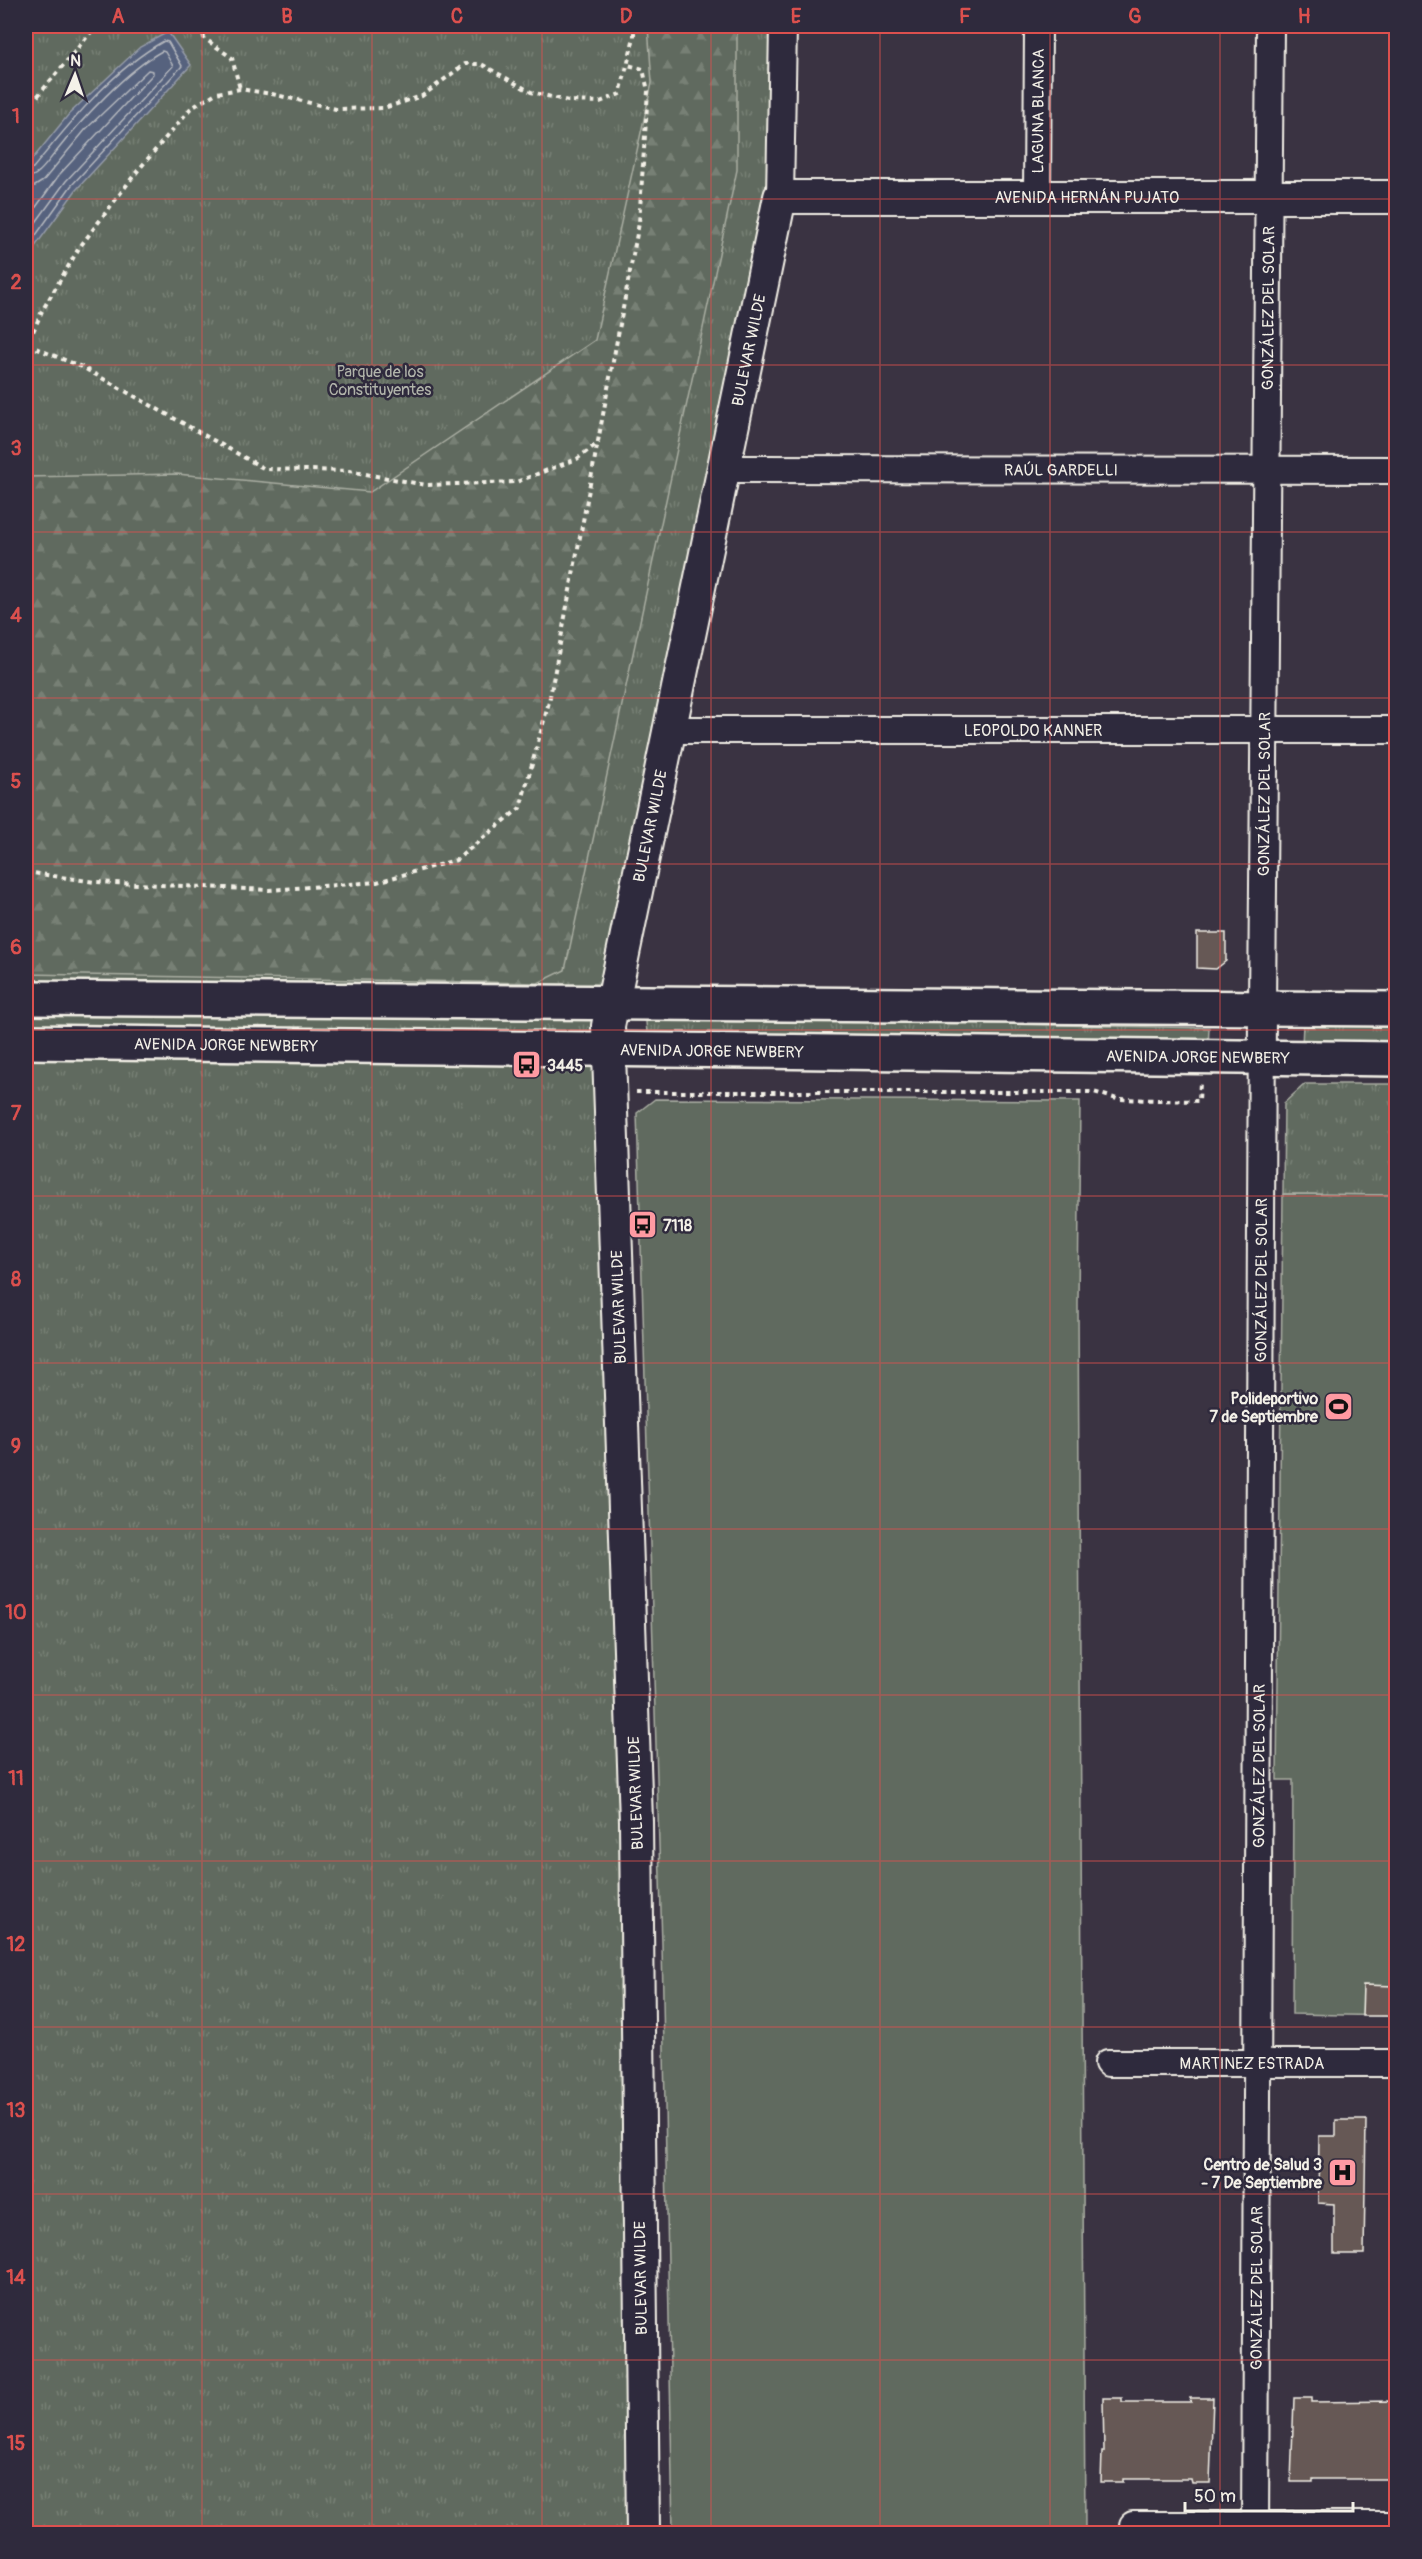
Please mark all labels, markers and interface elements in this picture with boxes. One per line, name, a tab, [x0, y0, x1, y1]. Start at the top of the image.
text: A	[112, 4, 125, 29]
text: B	[281, 4, 293, 29]
text: C	[451, 4, 463, 29]
text: D	[620, 4, 633, 29]
text: E	[791, 4, 802, 29]
text: F	[959, 4, 971, 29]
text: G	[1128, 4, 1142, 29]
text: H	[1298, 4, 1311, 29]
north arrow	[45, 45, 105, 105]
street label: LAGUNA BLANCA	[1028, 48, 1049, 174]
text: N	[70, 51, 81, 71]
text: 1	[12, 104, 20, 129]
street label: AVENIDA HERNÁN PUJATO	[994, 188, 1179, 208]
street label: GONZÁLEZ DEL SOLAR	[1258, 226, 1279, 390]
text: 2	[10, 270, 22, 295]
street label: BULEVAR WILDE	[728, 292, 771, 408]
park label: Parque de los Constituyentes	[329, 362, 431, 400]
text: 3	[10, 436, 22, 461]
street label: RAÚL GARDELLI	[1004, 460, 1118, 481]
text: 4	[10, 603, 22, 628]
street label: GONZÁLEZ DEL SOLAR	[1254, 712, 1275, 876]
street label: LEOPOLDO KANNER	[964, 721, 1102, 741]
street label: BULEVAR WILDE	[629, 768, 672, 884]
text: 5	[11, 769, 22, 794]
text: 6	[10, 935, 22, 960]
street label: AVENIDA JORGE NEWBERY	[134, 1034, 318, 1057]
street label: AVENIDA JORGE NEWBERY	[620, 1040, 804, 1063]
street label: AVENIDA JORGE NEWBERY	[1106, 1046, 1290, 1069]
bus stop icon: 3445	[510, 1049, 542, 1081]
place label: 3445	[547, 1056, 583, 1076]
text: 7	[11, 1101, 22, 1126]
street label: GONZÁLEZ DEL SOLAR	[1251, 1198, 1272, 1362]
bus stop icon: 7118	[626, 1209, 658, 1241]
place label: 7118	[663, 1216, 692, 1236]
street label: BULEVAR WILDE	[607, 1250, 631, 1364]
text: 8	[11, 1267, 21, 1292]
place label: Polideportivo 7 de Septiembre	[1210, 1389, 1319, 1427]
sports icon: Polideportivo 7 de Septiembre	[1323, 1391, 1355, 1423]
text: 9	[11, 1434, 21, 1459]
text: 10	[5, 1600, 27, 1625]
street label: GONZÁLEZ DEL SOLAR	[1249, 1684, 1270, 1848]
street label: BULEVAR WILDE	[624, 1736, 648, 1850]
text: 11	[8, 1766, 24, 1791]
text: 12	[7, 1932, 26, 1957]
street label: MARTINEZ ESTRADA	[1180, 2054, 1324, 2074]
text: 13	[7, 2098, 25, 2123]
place label: Centro de Salud 3 - 7 De Septiembre	[1201, 2155, 1323, 2193]
hospital icon: Centro de Salud 3 - 7 De Septiembre	[1327, 2157, 1359, 2189]
street label: GONZÁLEZ DEL SOLAR	[1247, 2206, 1268, 2370]
street label: BULEVAR WILDE	[630, 2221, 652, 2335]
text: 14	[6, 2265, 26, 2290]
text: 15	[7, 2431, 25, 2456]
scale bar	[1185, 2475, 1353, 2513]
text: 50 m	[1194, 2485, 1236, 2508]

